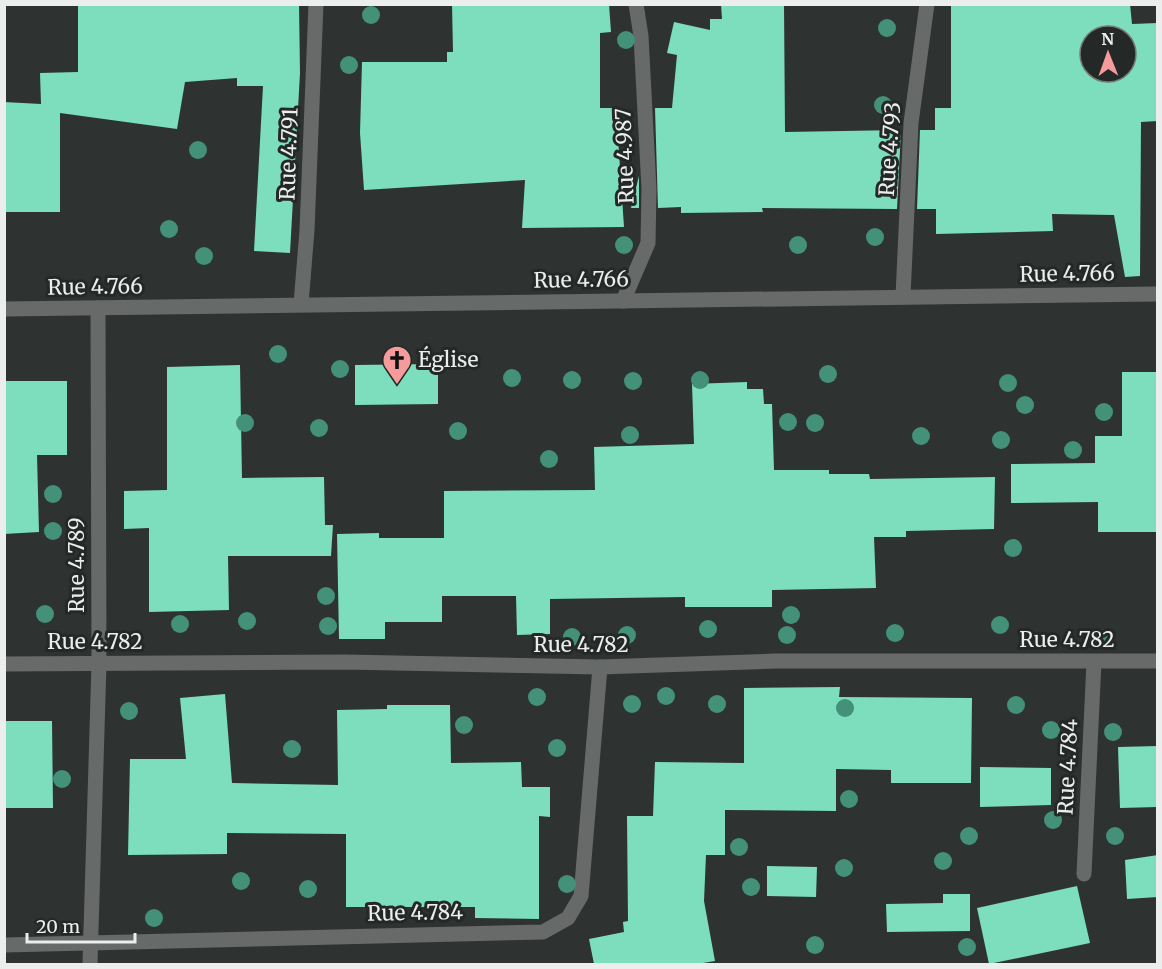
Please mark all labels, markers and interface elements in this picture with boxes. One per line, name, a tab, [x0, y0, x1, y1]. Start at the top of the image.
north arrow	[1078, 24, 1138, 84]
text: N	[1101, 29, 1115, 49]
street label: Rue 4.793	[873, 101, 906, 197]
street label: Rue 4.791	[273, 107, 304, 201]
street label: Rue 4.987	[609, 108, 640, 204]
street label: Rue 4.766	[1019, 259, 1115, 288]
street label: Rue 4.766	[533, 265, 629, 294]
street label: Rue 4.766	[47, 272, 143, 301]
church icon: Église	[381, 344, 413, 386]
place label: Église	[418, 345, 478, 373]
street label: Rue 4.789	[63, 517, 90, 613]
street label: Rue 4.782	[1019, 626, 1115, 653]
street label: Rue 4.782	[47, 628, 143, 655]
street label: Rue 4.782	[533, 631, 629, 658]
street label: Rue 4.784	[1052, 718, 1083, 816]
street label: Rue 4.784	[367, 898, 463, 927]
scale bar	[27, 906, 135, 944]
text: 20 m	[36, 915, 80, 938]

